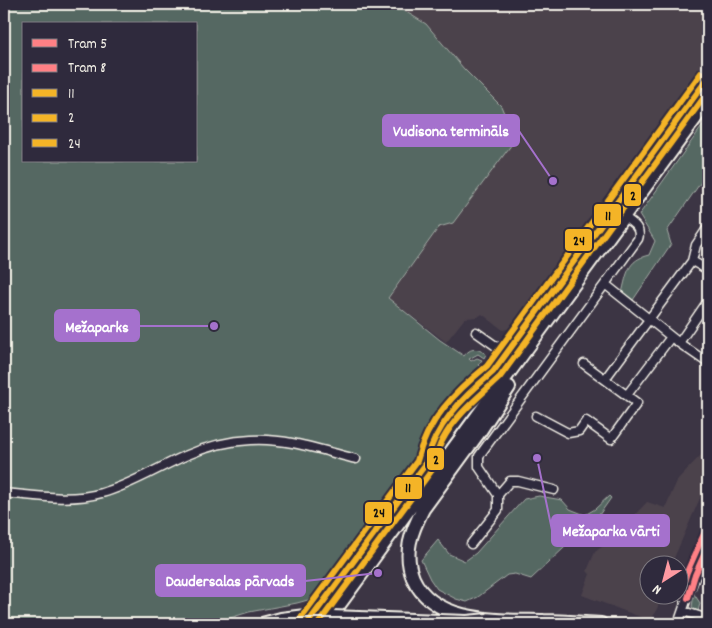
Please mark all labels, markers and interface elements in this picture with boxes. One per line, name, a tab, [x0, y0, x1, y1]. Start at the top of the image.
legend	[22, 22, 198, 162]
text: Tram 5	[68, 34, 107, 56]
text: Tram 8	[68, 58, 106, 80]
text: 11	[68, 84, 75, 106]
text: 2	[68, 108, 75, 130]
callout: Vudisona termināls	[383, 115, 519, 146]
text: Vudisona termināls	[393, 121, 509, 144]
text: 24	[68, 134, 81, 156]
line badge: 2	[623, 183, 642, 207]
text: 2	[630, 187, 636, 207]
line badge: 11	[593, 203, 622, 227]
text: 11	[605, 207, 611, 227]
line badge: 24	[564, 228, 593, 252]
text: 24	[573, 232, 585, 252]
callout: Mežaparks	[55, 310, 139, 341]
text: Mežaparks	[65, 317, 129, 340]
line badge: 2	[426, 447, 445, 471]
text: 2	[433, 451, 439, 471]
line badge: 11	[394, 476, 423, 500]
text: 11	[405, 479, 411, 499]
line badge: 24	[364, 501, 393, 525]
text: 24	[373, 504, 385, 524]
callout: Mežaparka vārti	[552, 515, 669, 546]
text: Mežaparka vārti	[562, 521, 660, 544]
north arrow	[640, 556, 690, 606]
callout: Daudersalas pārvads	[156, 565, 305, 596]
text: Daudersalas pārvads	[166, 571, 295, 594]
text: N	[649, 579, 666, 599]

